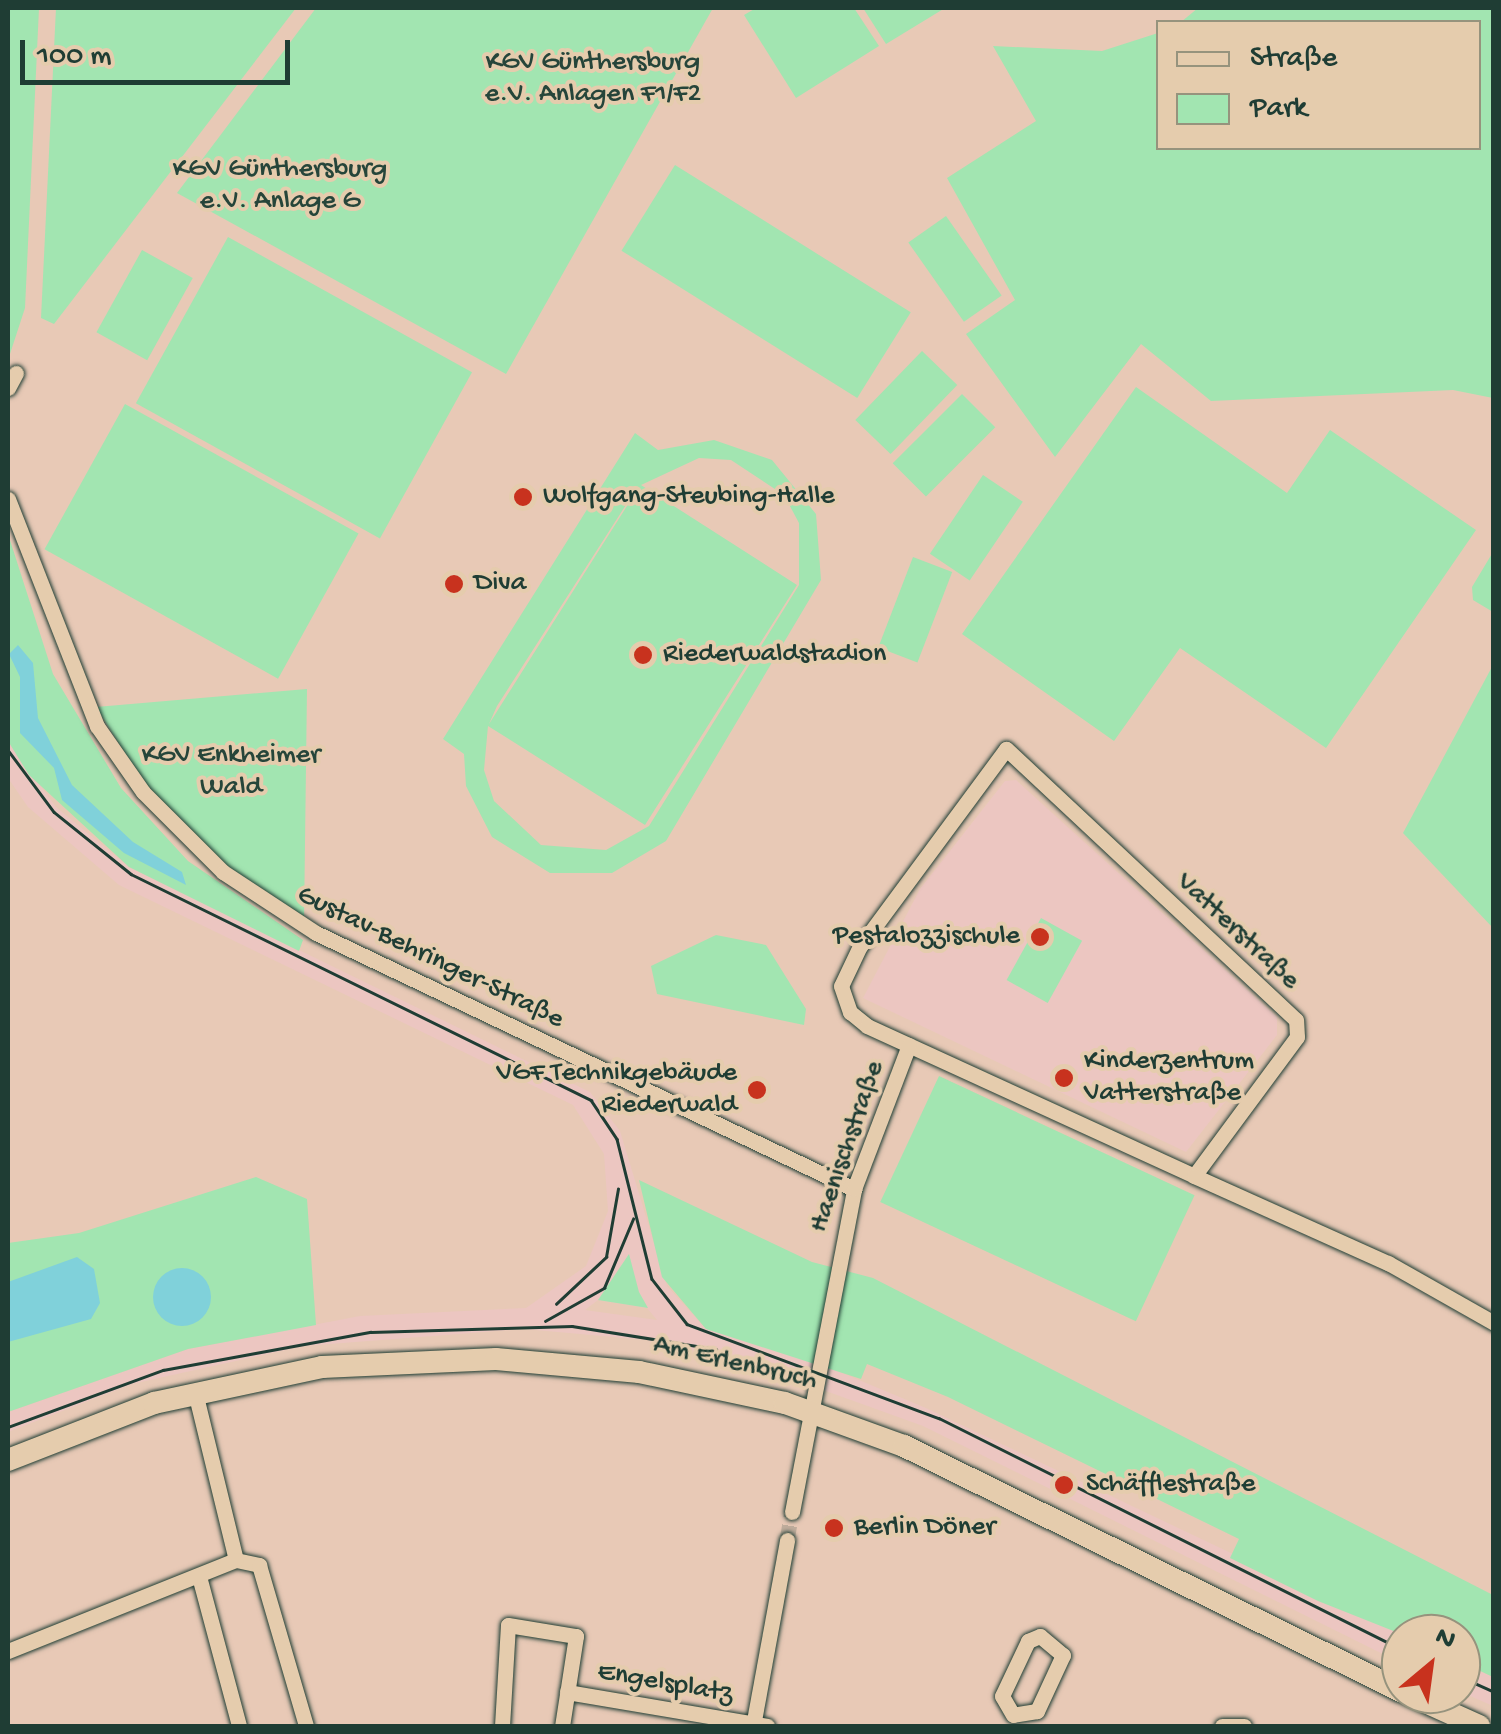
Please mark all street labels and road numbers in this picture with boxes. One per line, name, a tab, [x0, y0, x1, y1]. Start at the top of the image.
street label: Vatterstraße	[1168, 866, 1306, 998]
street label: Gustav-Behringer-Straße	[291, 879, 569, 1037]
street label: Haenischstraße	[803, 1057, 893, 1237]
street label: Am Erlenbruch	[650, 1329, 820, 1399]
street label: Engelsplatz	[595, 1656, 735, 1712]

